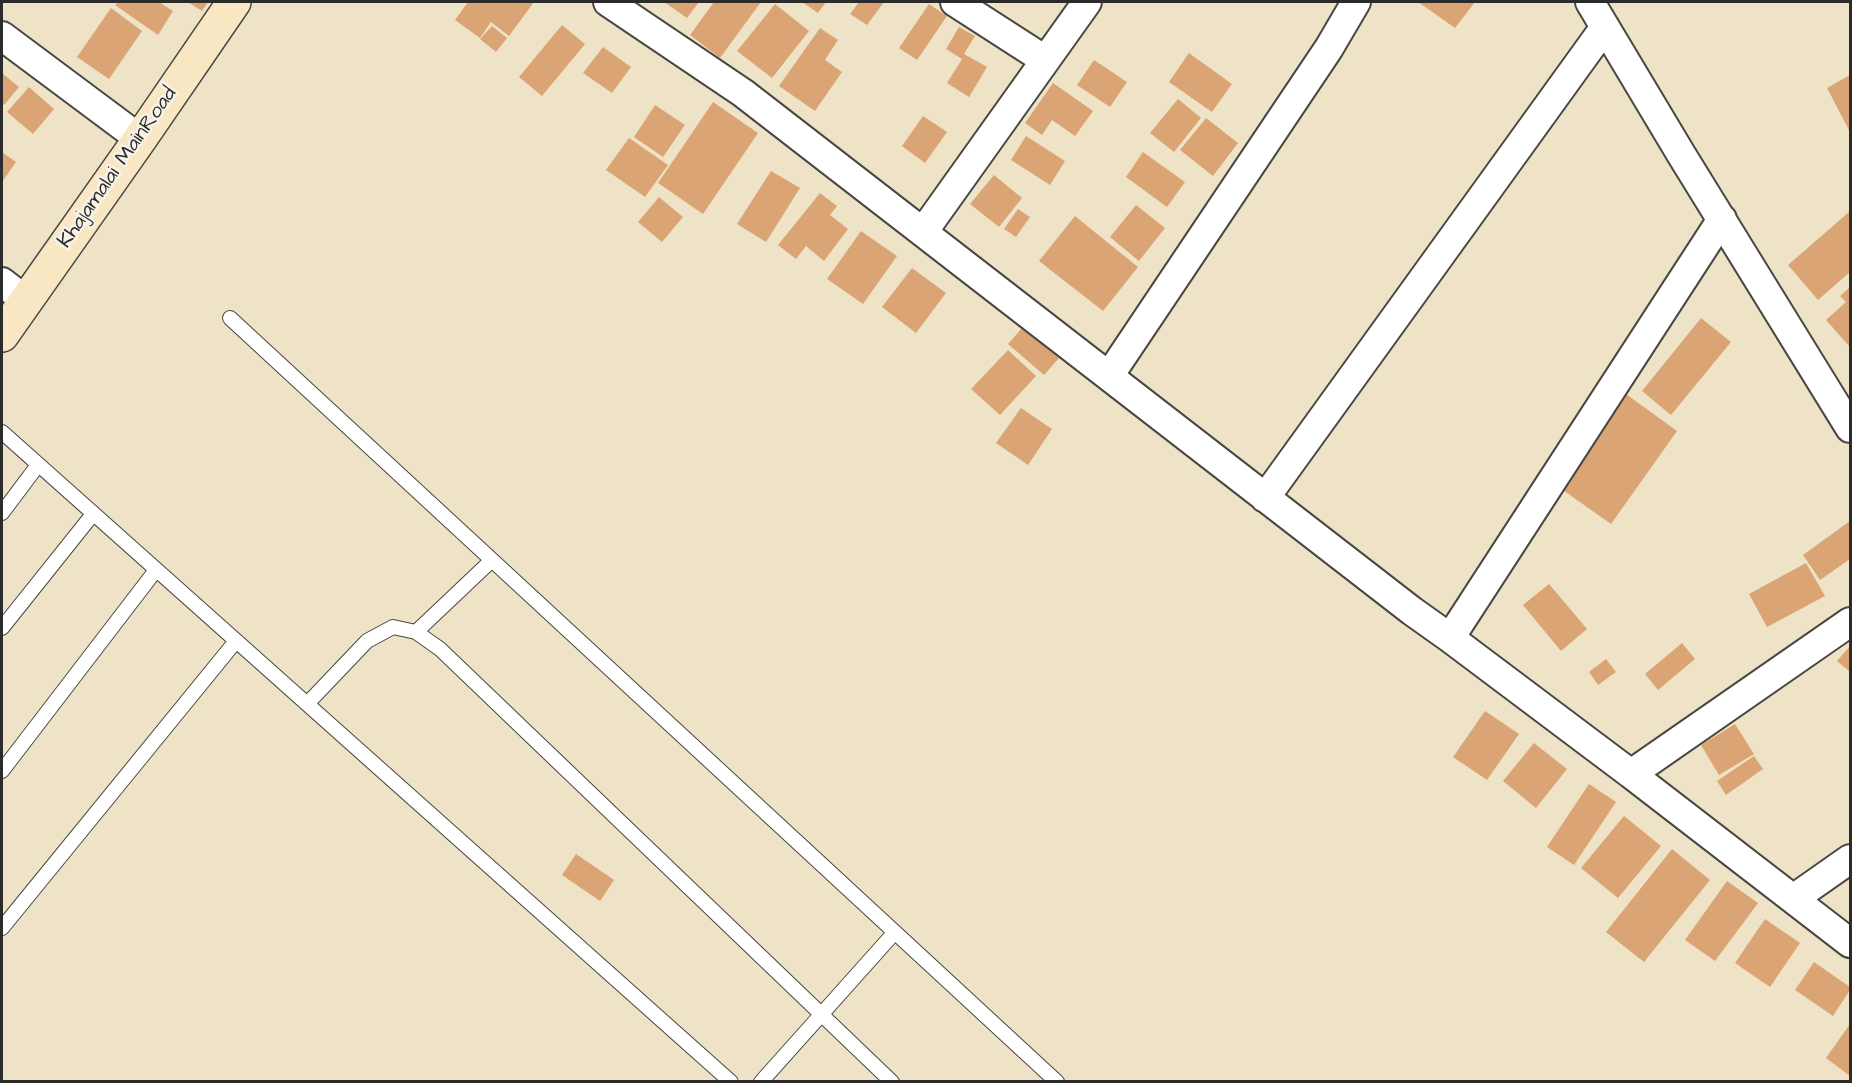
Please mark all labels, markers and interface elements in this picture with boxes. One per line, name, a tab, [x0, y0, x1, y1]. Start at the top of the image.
street label: Khajamalai MainRoad	[53, 83, 183, 253]

